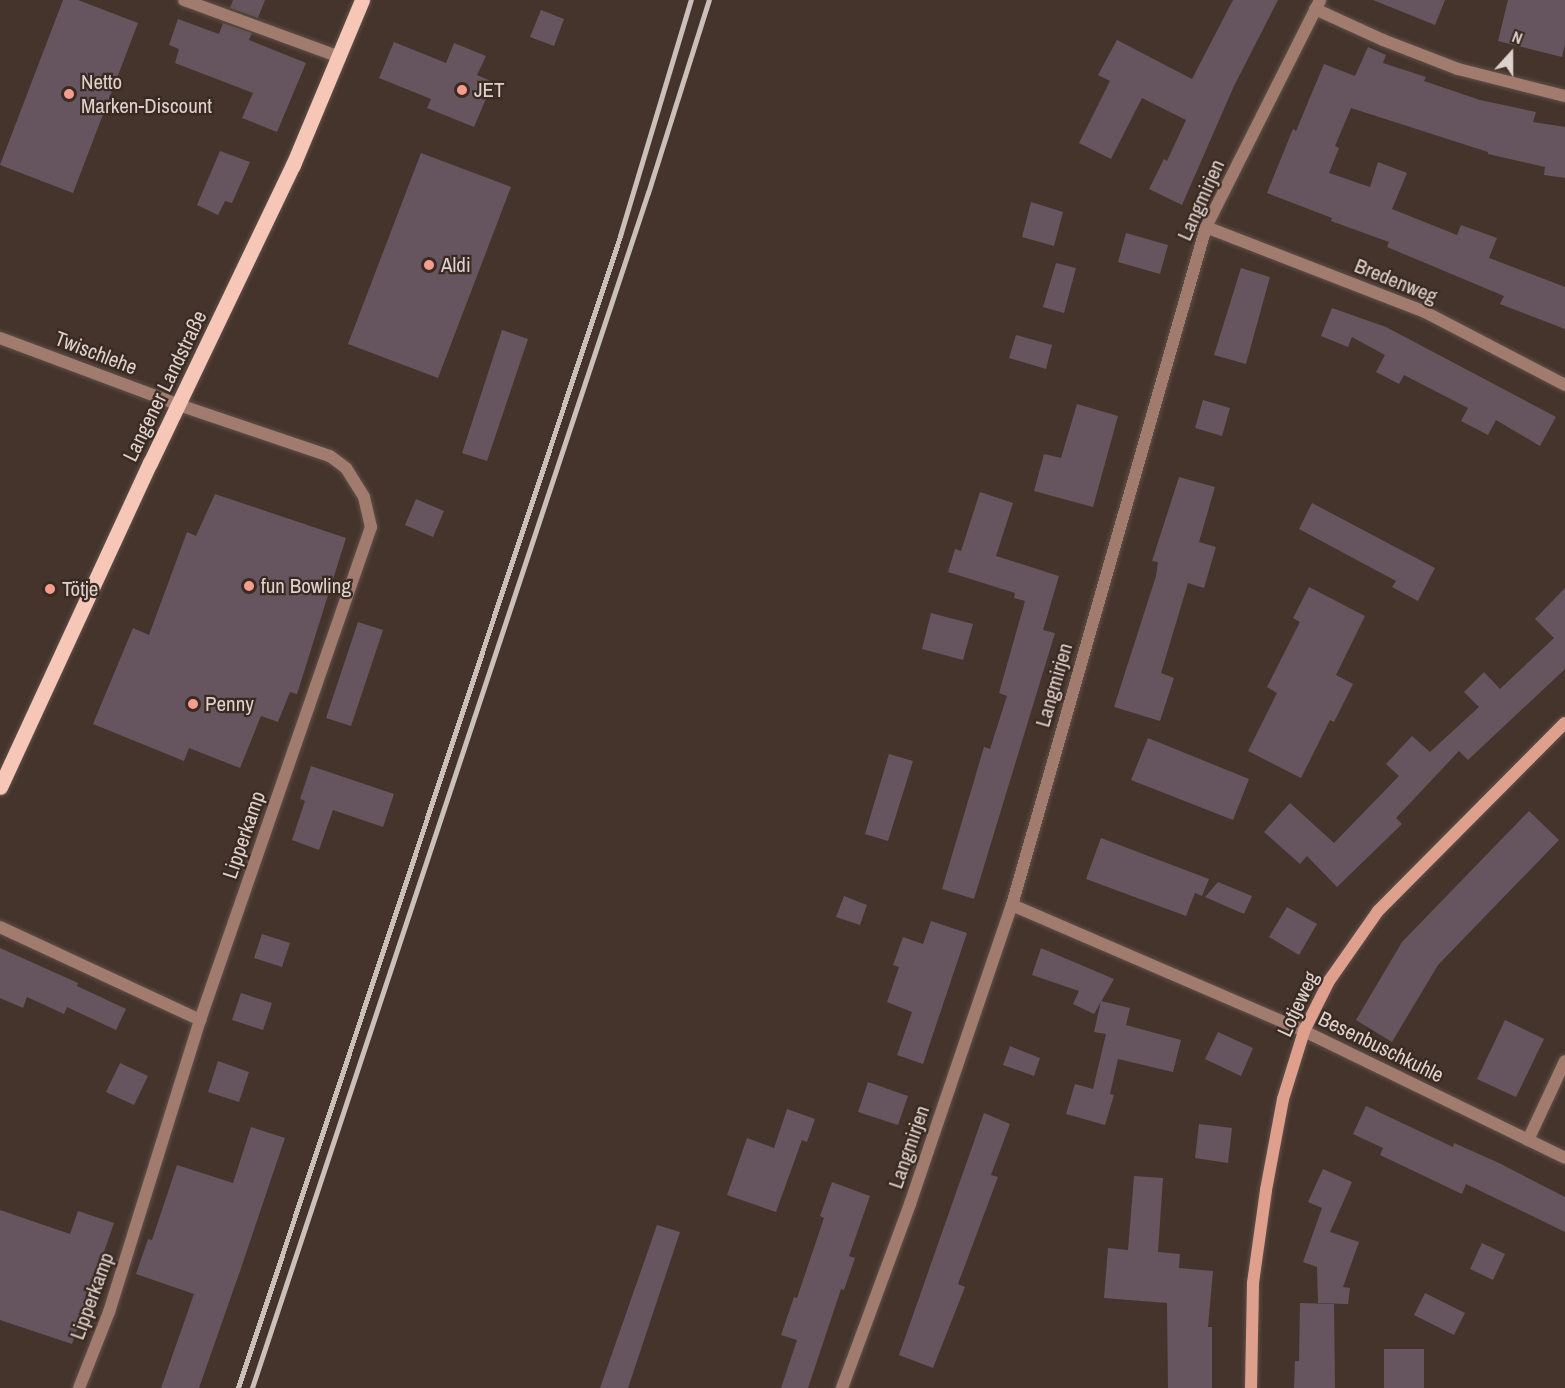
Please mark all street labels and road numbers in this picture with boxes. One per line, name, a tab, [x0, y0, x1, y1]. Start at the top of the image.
street label: Langmirjen	[1172, 156, 1230, 244]
street label: Bredenweg	[1351, 253, 1441, 309]
street label: Langener Landstraße	[118, 306, 212, 466]
street label: Twischlehe	[51, 326, 141, 380]
street label: Langmirjen	[1030, 640, 1078, 730]
street label: Lipperkamp	[217, 788, 271, 882]
street label: Lotjeweg	[1272, 967, 1324, 1041]
street label: Besenbuschkuhle	[1314, 1006, 1448, 1088]
street label: Langmirjen	[883, 1102, 935, 1192]
street label: Lipperkamp	[65, 1249, 119, 1343]

